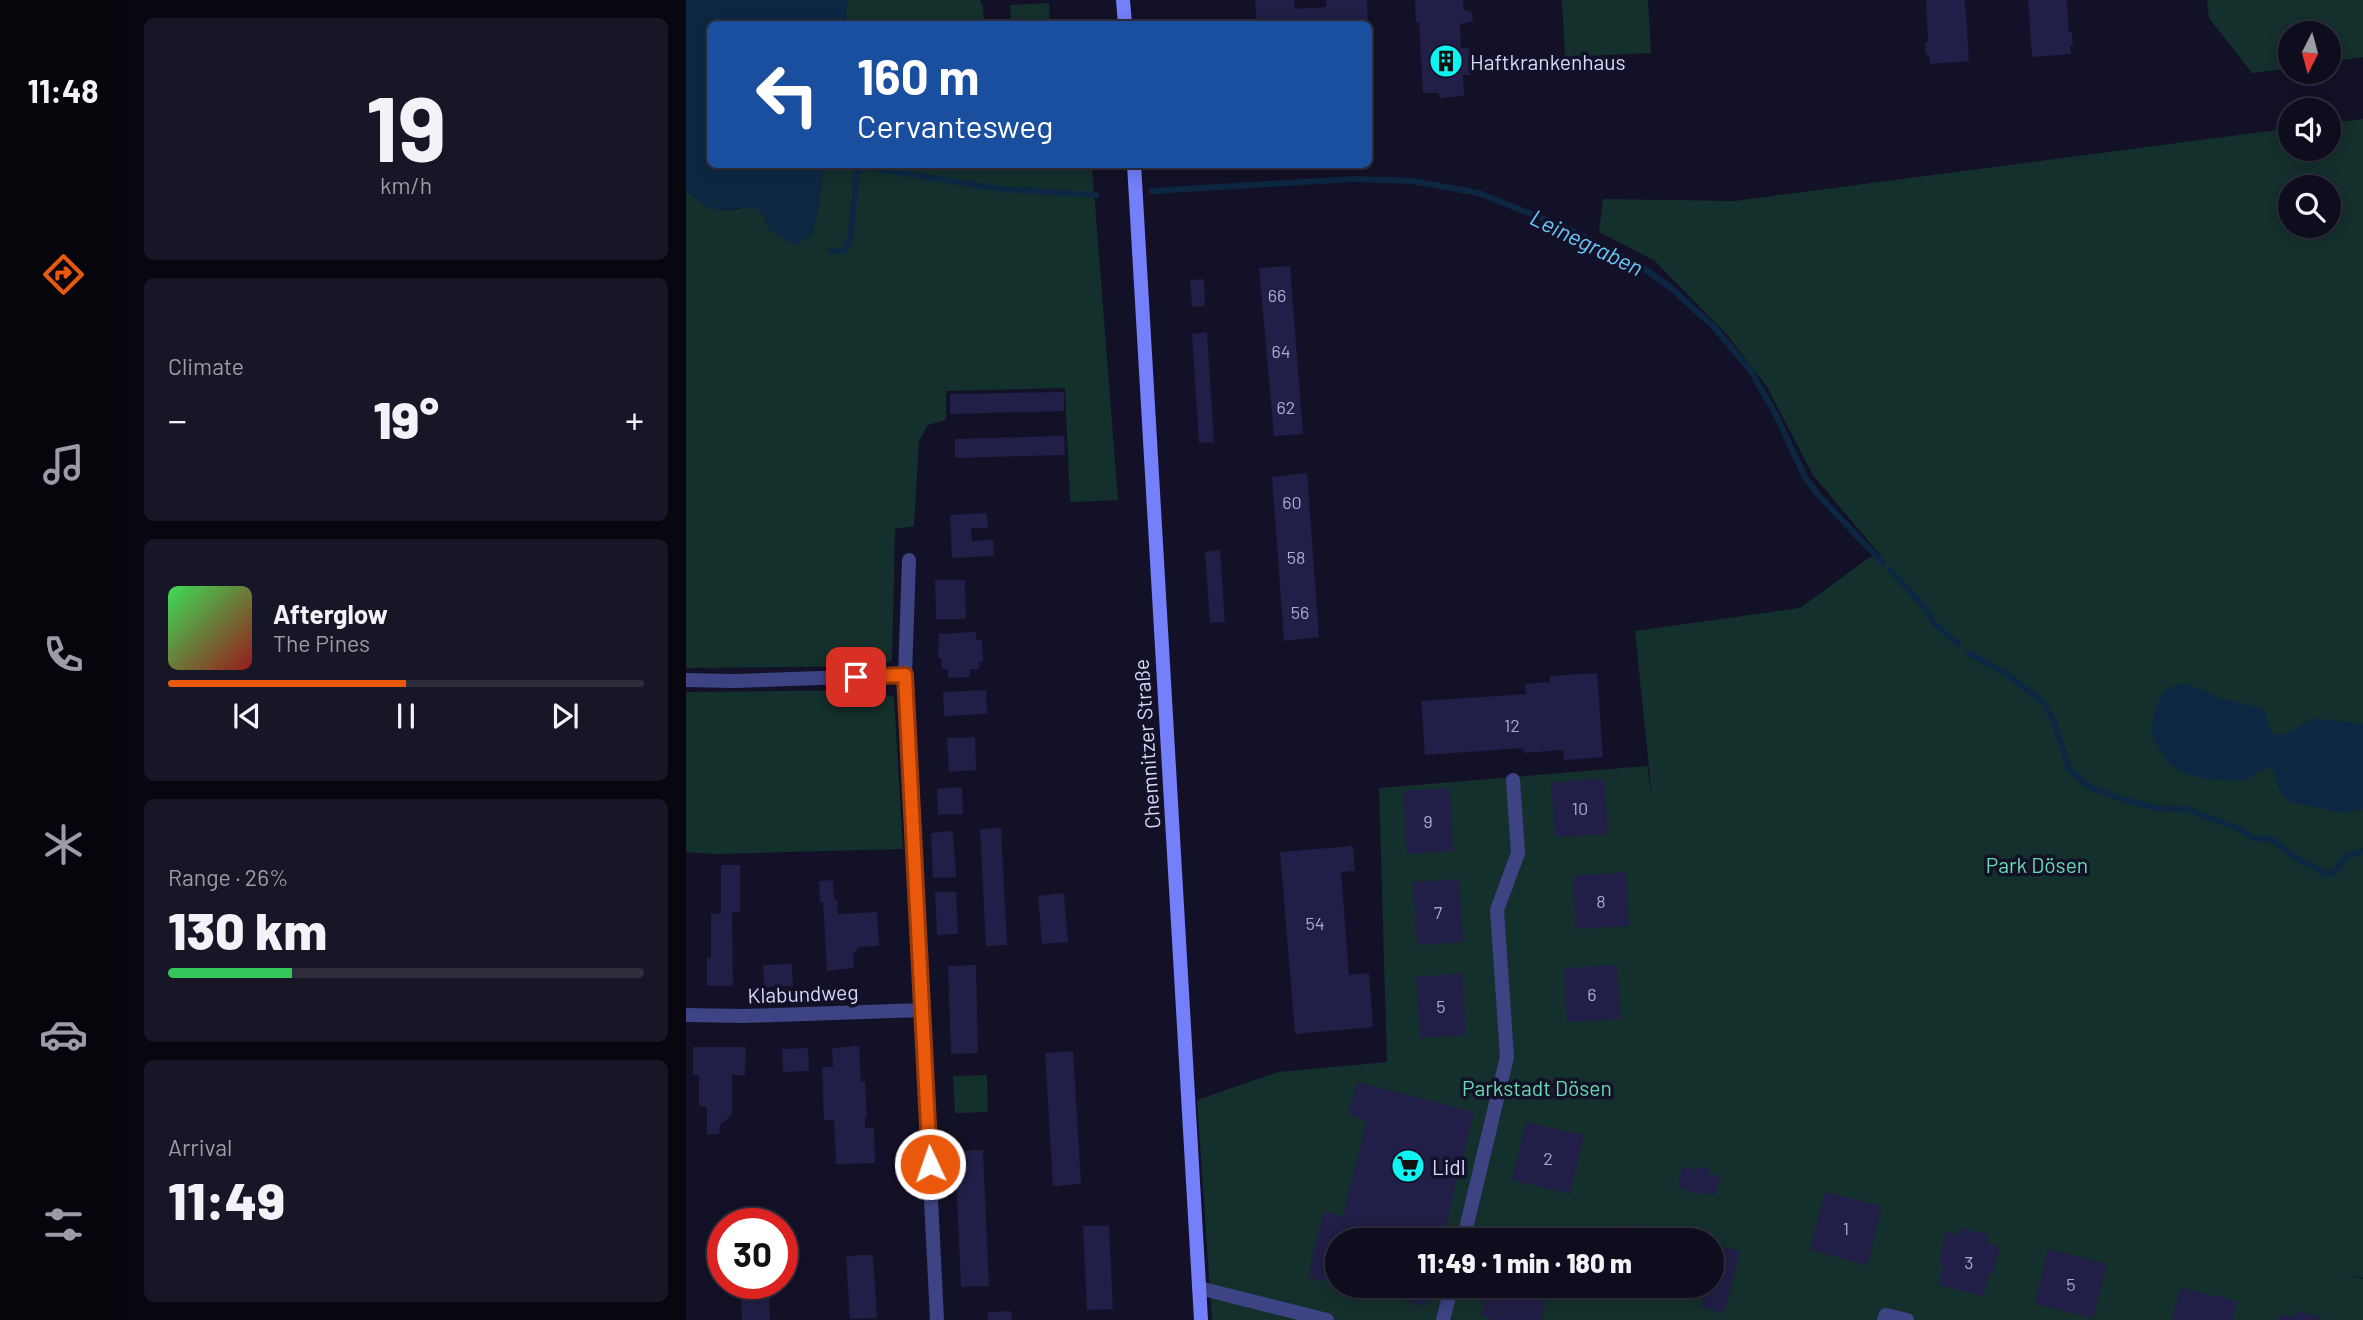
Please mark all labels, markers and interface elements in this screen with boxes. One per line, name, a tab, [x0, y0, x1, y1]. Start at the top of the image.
north arrow	[2278, 21, 2342, 84]
map controls	[2278, 21, 2341, 238]
building icon: Haftkrankenhaus	[1427, 42, 1465, 80]
text: 160 m	[857, 46, 979, 105]
icon: left	[742, 49, 833, 140]
place label: Haftkrankenhaus	[1470, 49, 1626, 74]
text: 11:48	[27, 71, 99, 109]
text: 19	[366, 71, 446, 180]
button: sound	[2278, 98, 2341, 161]
text: Cervantesweg	[857, 106, 1053, 144]
text: km/h	[380, 171, 432, 199]
button: search	[2278, 175, 2341, 238]
water label: Leinegraben	[1526, 203, 1648, 281]
icon: directions	[39, 250, 88, 299]
house number: 66	[1268, 284, 1286, 306]
house number: 64	[1271, 340, 1291, 362]
text: Climate	[168, 352, 244, 380]
text: 19°	[373, 387, 439, 449]
text: −	[168, 396, 187, 442]
text: +	[625, 396, 644, 442]
house number: 62	[1277, 396, 1295, 418]
icon: music	[39, 440, 88, 489]
house number: 60	[1282, 491, 1302, 513]
house number: 58	[1287, 546, 1305, 568]
text: Afterglow	[273, 598, 388, 629]
house number: 56	[1291, 601, 1309, 623]
text: The Pines	[273, 629, 370, 657]
icon: phone	[39, 630, 88, 679]
pin	[826, 647, 886, 707]
icon: arrive	[837, 658, 875, 696]
street label: Chemnitzer Straße	[1128, 658, 1164, 830]
icon: previous	[228, 697, 266, 735]
icon: pause	[387, 697, 425, 735]
icon: next	[546, 697, 584, 735]
house number: 12	[1504, 714, 1520, 736]
house number: 10	[1572, 797, 1588, 819]
house number: 9	[1423, 810, 1433, 832]
icon: climate	[39, 820, 88, 869]
park label: Park Dösen	[1986, 852, 2088, 877]
text: Range · 26%	[168, 863, 289, 891]
house number: 8	[1596, 890, 1606, 912]
text: 130 km	[168, 898, 327, 960]
house number: 7	[1434, 901, 1443, 923]
house number: 54	[1305, 912, 1325, 934]
street label: Klabundweg	[747, 979, 859, 1007]
house number: 6	[1587, 983, 1597, 1005]
house number: 5	[1436, 995, 1446, 1017]
icon: car	[39, 1010, 88, 1059]
park label: Parkstadt Dösen	[1462, 1075, 1612, 1100]
position arrow	[893, 1127, 967, 1201]
text: Arrival	[168, 1133, 232, 1161]
supermarket icon: Lidl	[1389, 1147, 1427, 1185]
house number: 2	[1543, 1147, 1553, 1169]
place label: Lidl	[1432, 1154, 1466, 1179]
text: 11:49	[168, 1168, 285, 1230]
icon: filters	[39, 1200, 88, 1249]
speed limit sign: 30	[707, 1208, 798, 1299]
house number: 1	[1843, 1217, 1849, 1239]
text: 11:49 · 1 min · 180 m	[1417, 1247, 1632, 1278]
house number: 3	[1964, 1251, 1974, 1273]
house number: 5	[2066, 1273, 2076, 1295]

